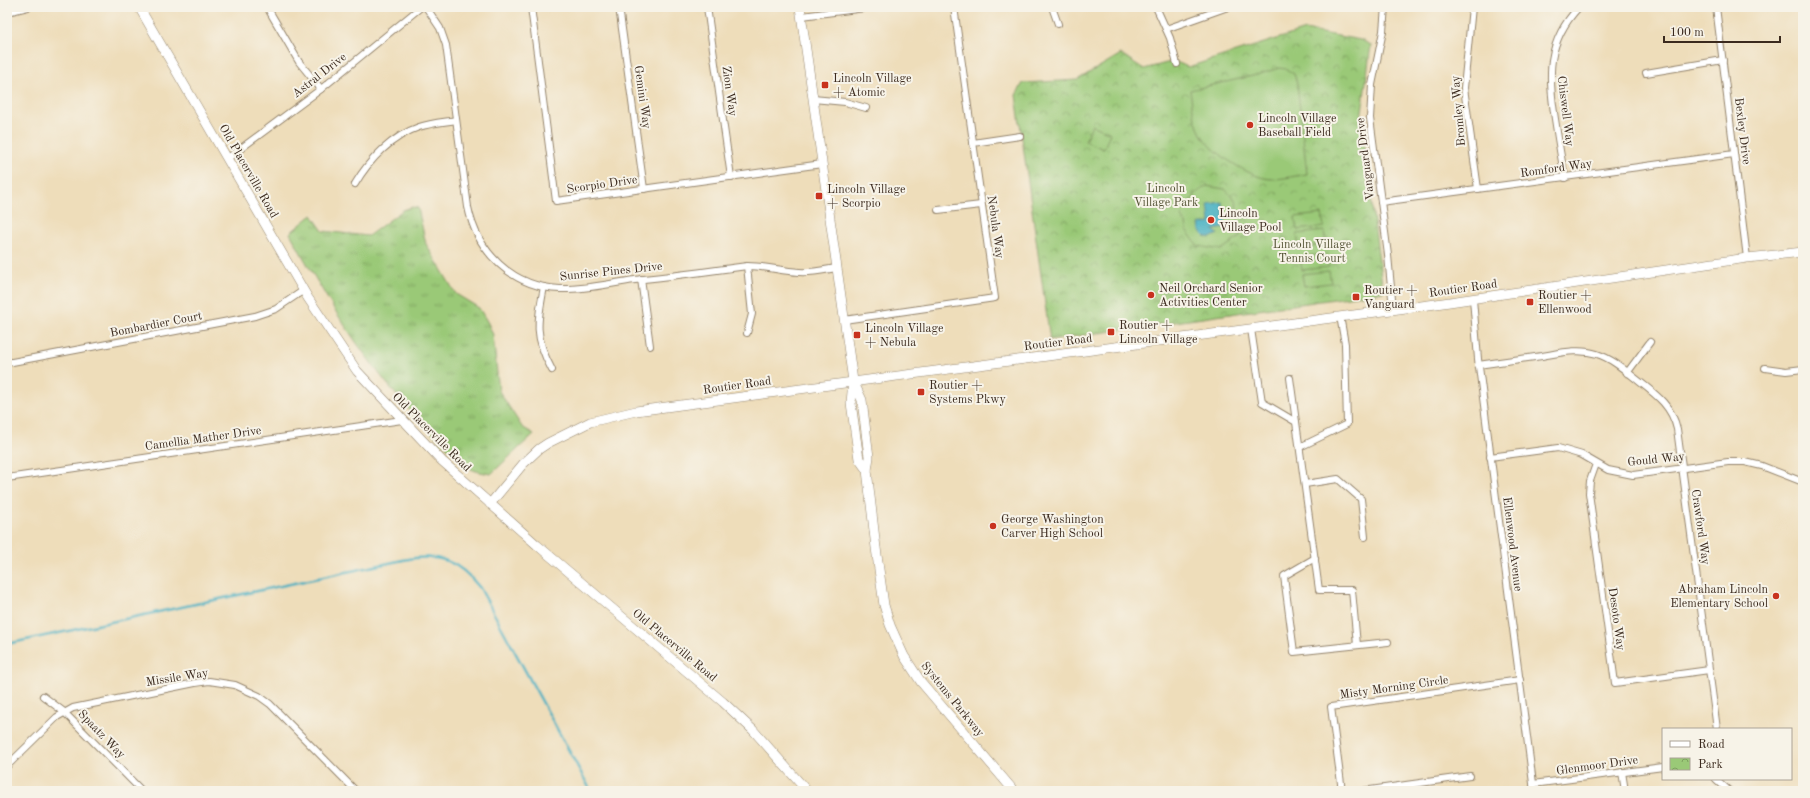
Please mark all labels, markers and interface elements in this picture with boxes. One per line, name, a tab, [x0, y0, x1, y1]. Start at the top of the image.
scale bar	[1664, 18, 1780, 44]
text: 100 m	[1670, 27, 1704, 39]
street label: Astral Drive	[290, 51, 349, 100]
street label: Gemini Way	[632, 65, 652, 130]
street label: Zion Way	[720, 65, 739, 118]
place label: Lincoln Village + Atomic	[833, 73, 912, 99]
street label: Bromley Way	[1450, 74, 1468, 147]
street label: Chiswell Way	[1555, 75, 1575, 148]
marker: Lincoln Village + Atomic	[820, 80, 830, 90]
street label: Bexley Drive	[1732, 97, 1752, 166]
place label: Lincoln Village Baseball Field	[1258, 113, 1337, 139]
street label: Vanguard Drive	[1355, 117, 1377, 201]
marker: Lincoln Village Baseball Field	[1245, 120, 1255, 130]
street label: Old Placerville Road	[216, 123, 280, 220]
street label: Romford Way	[1519, 158, 1593, 180]
street label: Scorpio Drive	[566, 174, 639, 196]
park label: Lincoln Village Park	[1134, 183, 1198, 209]
place label: Lincoln Village + Scorpio	[827, 184, 906, 210]
marker: Lincoln Village + Scorpio	[814, 191, 824, 201]
street label: Nebula Way	[985, 195, 1005, 260]
place label: Lincoln Village Pool	[1219, 208, 1281, 234]
marker: Lincoln Village Pool	[1206, 215, 1216, 225]
park label: Lincoln Village Tennis Court	[1273, 239, 1352, 265]
street label: Sunrise Pines Drive	[559, 261, 664, 283]
street label: Routier Road	[1428, 278, 1498, 300]
place label: Neil Orchard Senior Activities Center	[1159, 283, 1263, 309]
place label: Routier + Vanguard	[1364, 285, 1417, 311]
marker: Neil Orchard Senior Activities Center	[1146, 290, 1156, 300]
place label: Routier + Ellenwood	[1538, 290, 1592, 316]
marker: Routier + Vanguard	[1351, 292, 1361, 302]
marker: Routier + Ellenwood	[1525, 297, 1535, 307]
street label: Bombardier Court	[109, 310, 203, 340]
place label: Routier + Lincoln Village	[1119, 320, 1198, 346]
place label: Lincoln Village + Nebula	[865, 323, 944, 349]
marker: Routier + Lincoln Village	[1106, 327, 1116, 337]
marker: Lincoln Village + Nebula	[852, 330, 862, 340]
street label: Routier Road	[1023, 333, 1093, 353]
street label: Routier Road	[702, 375, 772, 397]
place label: Routier + Systems Pkwy	[929, 380, 1007, 406]
marker: Routier + Systems Pkwy	[916, 387, 926, 397]
street label: Old Placerville Road	[390, 391, 473, 474]
street label: Camellia Mather Drive	[144, 425, 263, 453]
street label: Gould Way	[1627, 451, 1686, 469]
street label: Crawford Way	[1689, 489, 1711, 566]
street label: Ellenwood Avenue	[1500, 496, 1524, 593]
place label: George Washington Carver High School	[1001, 514, 1104, 540]
marker: George Washington Carver High School	[988, 521, 998, 531]
place label: Abraham Lincoln Elementary School	[1670, 584, 1769, 610]
street label: Desoto Way	[1606, 587, 1626, 652]
marker: Abraham Lincoln Elementary School	[1771, 591, 1781, 601]
street label: Old Placerville Road	[630, 607, 719, 684]
street label: Systems Parkway	[918, 660, 986, 740]
street label: Missile Way	[145, 667, 210, 689]
street label: Misty Morning Circle	[1339, 674, 1450, 702]
street label: Spaatz Way	[75, 708, 128, 762]
legend	[1662, 728, 1792, 780]
text: Road	[1698, 739, 1725, 751]
street label: Glenmoor Drive	[1555, 754, 1639, 778]
text: Park	[1698, 759, 1723, 771]

